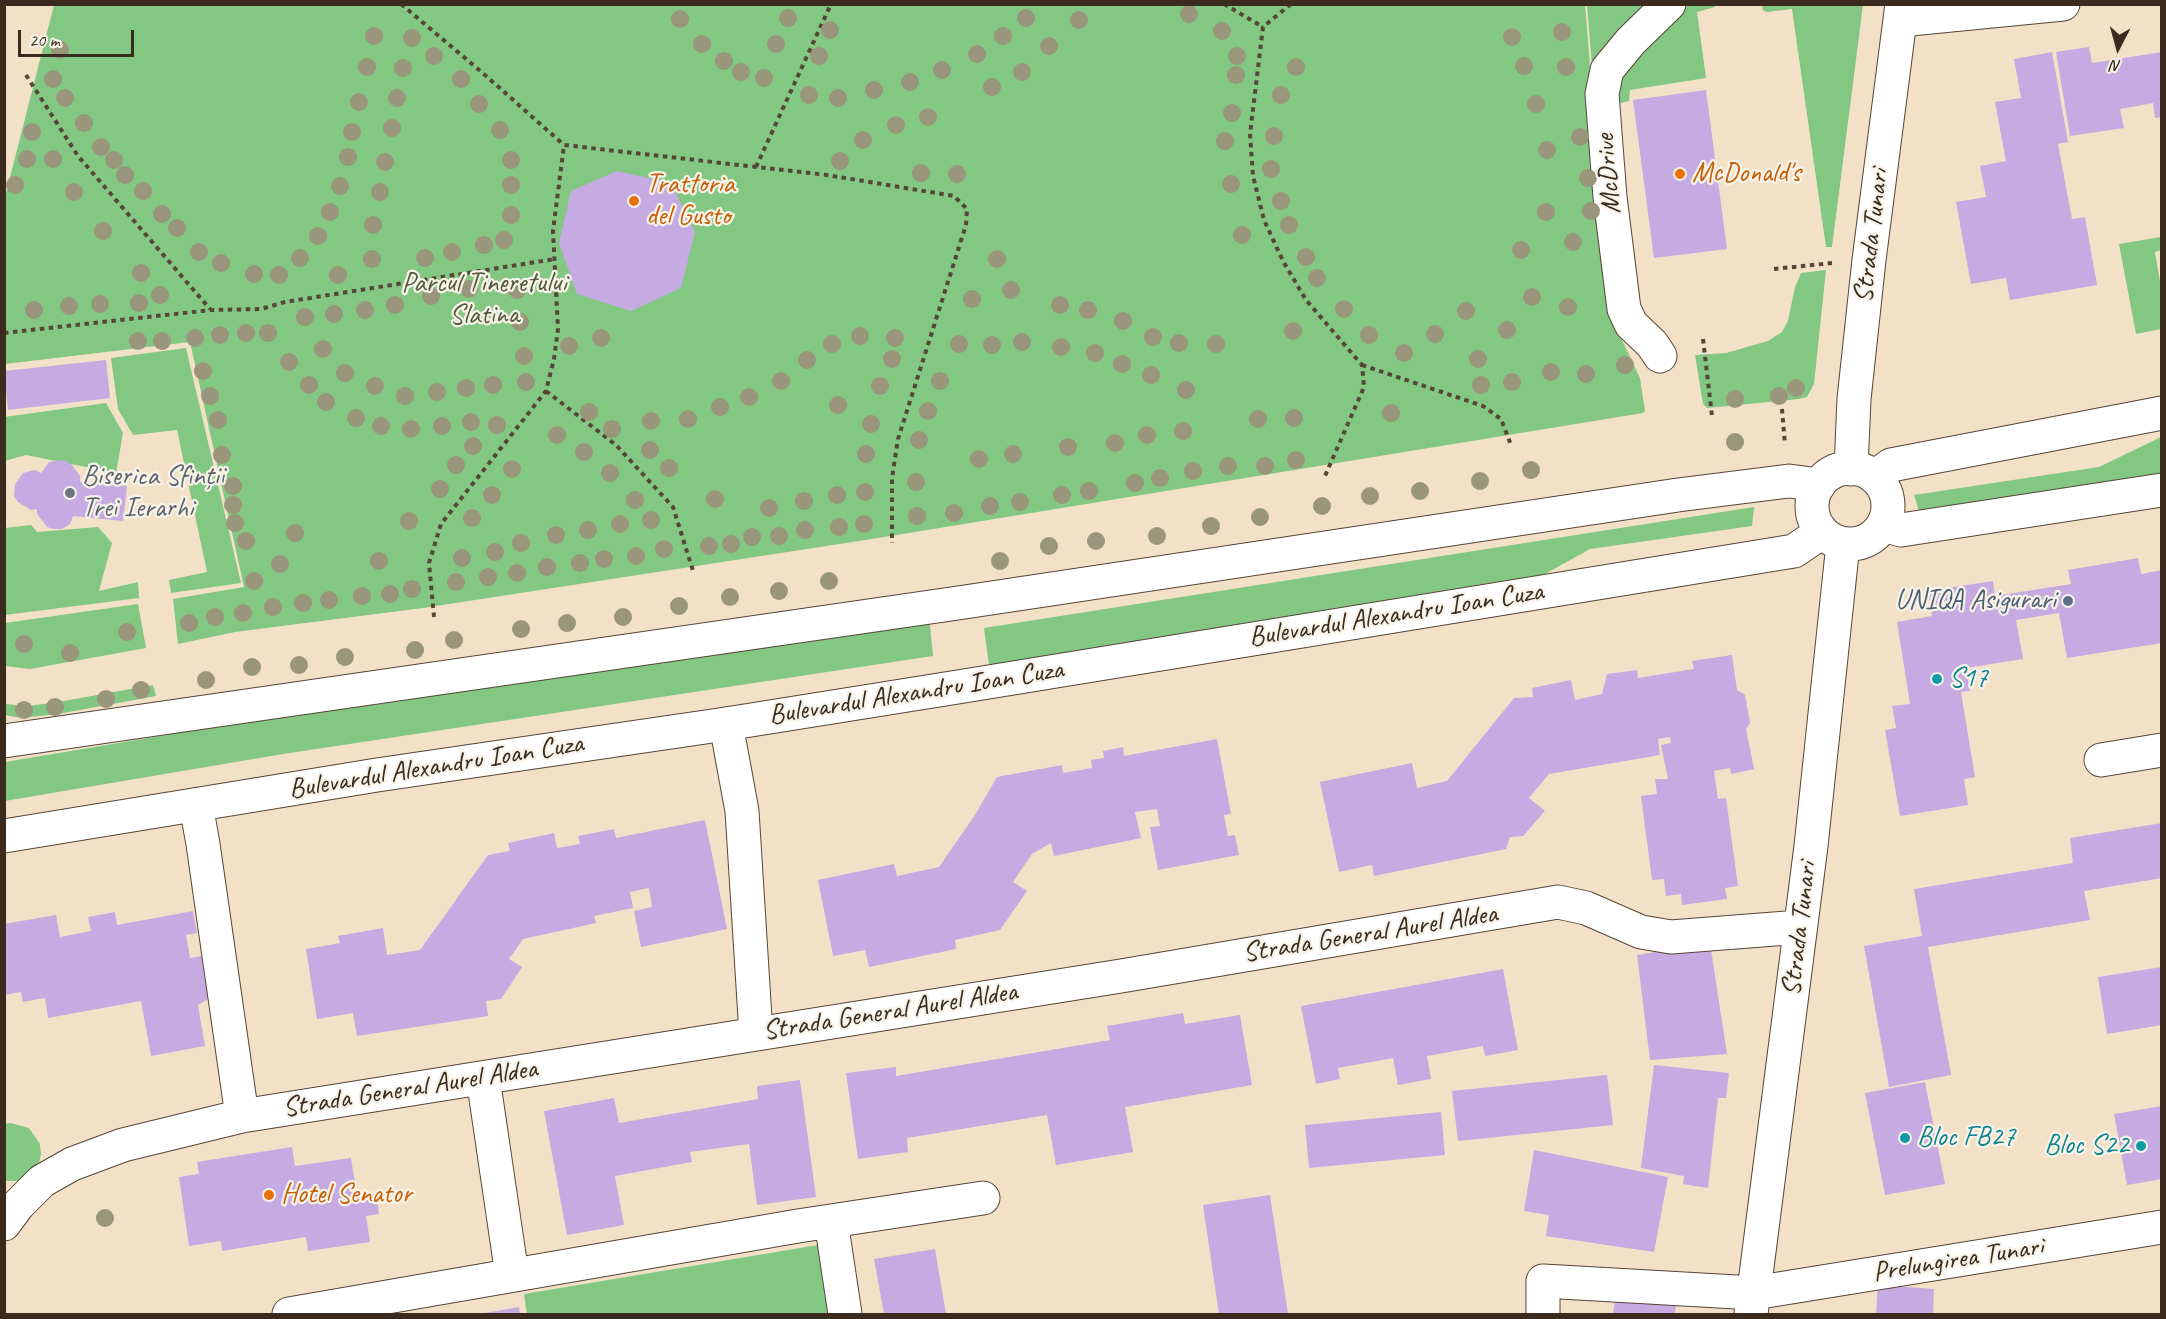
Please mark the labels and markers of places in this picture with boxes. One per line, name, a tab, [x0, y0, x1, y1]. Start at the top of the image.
place label: McDonald's	[1692, 157, 1801, 191]
marker: McDonald's	[1673, 167, 1687, 181]
place label: Trattoria del Gusto	[646, 168, 735, 234]
marker: Trattoria del Gusto	[627, 194, 641, 208]
place label: Biserica Sfinții Trei Ierarhi	[82, 460, 224, 526]
marker: Biserica Sfinții Trei Ierarhi	[63, 486, 77, 500]
place label: UNIQA Asigurari	[1895, 584, 2056, 618]
marker: UNIQA Asigurari	[2061, 594, 2075, 608]
place label: S17	[1949, 662, 1988, 696]
marker: S17	[1930, 672, 1944, 686]
place label: Bloc FB27	[1917, 1121, 2015, 1155]
place label: Bloc S22	[2044, 1129, 2129, 1163]
marker: Bloc FB27	[1898, 1131, 1912, 1145]
marker: Bloc S22	[2134, 1139, 2148, 1153]
place label: Hotel Senator	[281, 1178, 412, 1212]
marker: Hotel Senator	[262, 1188, 276, 1202]

